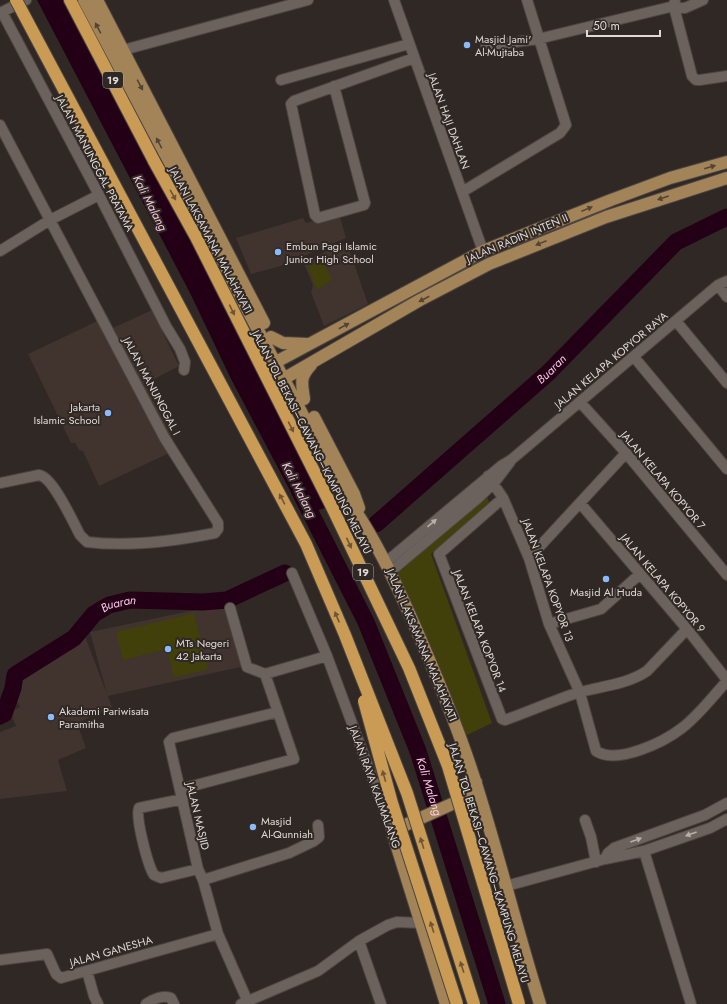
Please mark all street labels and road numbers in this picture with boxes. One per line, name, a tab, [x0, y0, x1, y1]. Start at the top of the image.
street label: JALAN HAJI DAHLAN	[423, 69, 474, 171]
road number: 19	[103, 72, 123, 88]
street label: JALAN MANUNGGAL PRATAMA	[51, 90, 138, 235]
street label: JALAN LAKSAMANA MALAHAYATI	[165, 162, 257, 316]
street label: JALAN RADIN INTEN II	[462, 209, 570, 267]
street label: JALAN KELAPA KOPYOR RAYA	[549, 307, 672, 414]
street label: JALAN TOL BEKASI–CAWANG–KAMPUNG MELAYU	[247, 325, 376, 557]
street label: JALAN MANUNGGAL I	[118, 332, 185, 438]
street label: JALAN KELAPA KOPYOR 7	[616, 426, 709, 533]
street label: JALAN KELAPA KOPYOR 13	[518, 514, 578, 644]
street label: JALAN KELAPA KOPYOR 9	[615, 528, 709, 636]
road number: 19	[353, 564, 373, 580]
street label: JALAN LAKSAMANA MALAHAYATI	[382, 565, 461, 724]
street label: JALAN KELAPA KOPYOR 14	[449, 566, 511, 695]
street label: JALAN RAYA KALIMALANG	[345, 722, 405, 851]
street label: JALAN TOL BEKASI–CAWANG–KAMPUNG MELAYU	[444, 739, 533, 985]
street label: JALAN MASJID	[182, 778, 214, 852]
street label: JALAN GANESHA	[66, 931, 155, 971]

